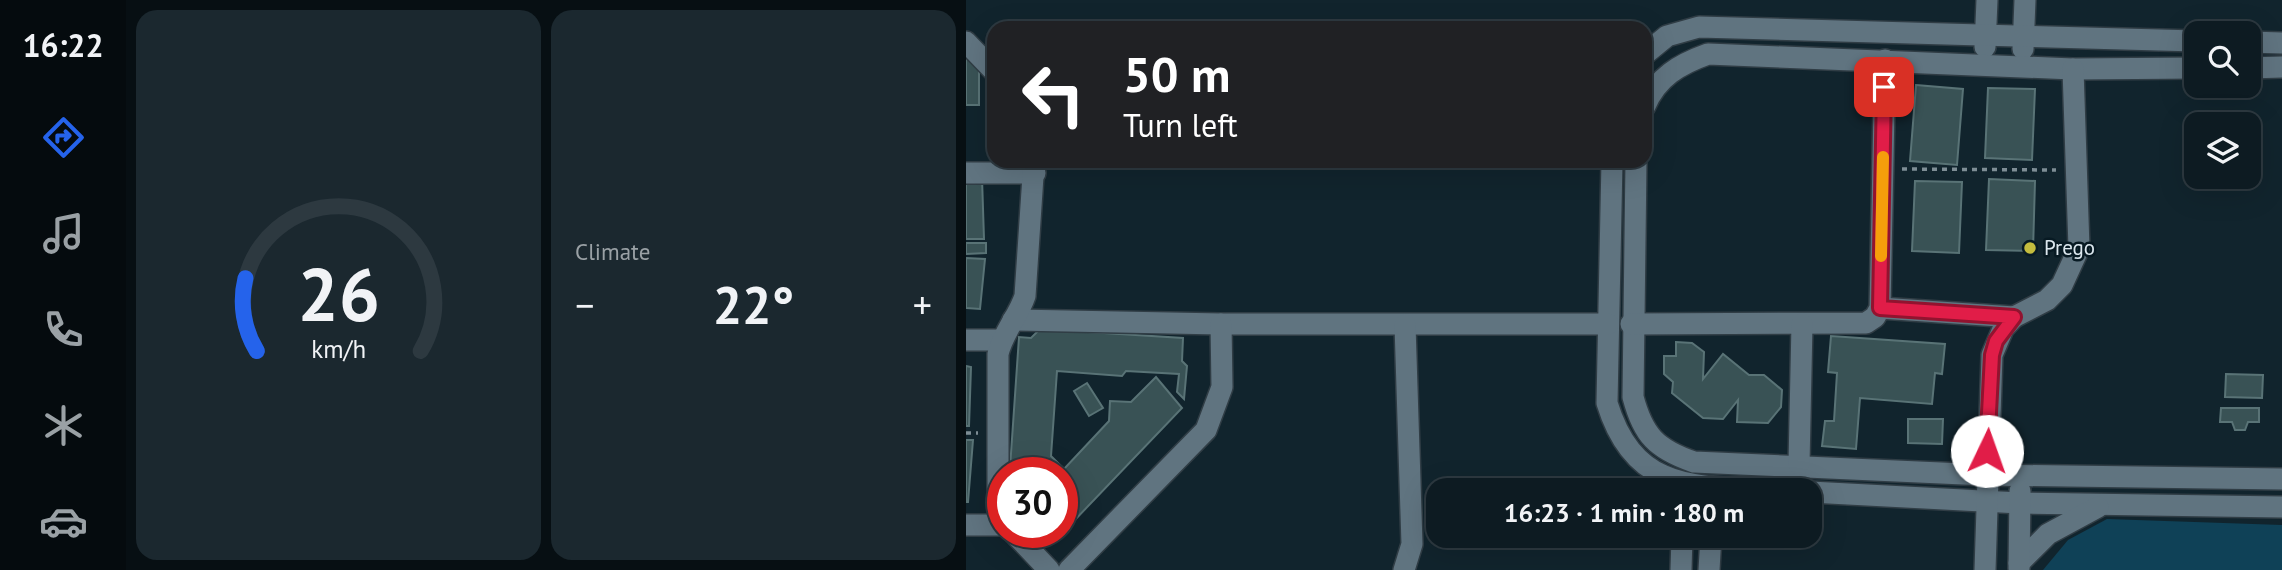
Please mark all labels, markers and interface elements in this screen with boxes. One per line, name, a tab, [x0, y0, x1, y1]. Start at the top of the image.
map controls	[2184, 21, 2261, 189]
button: search	[2184, 21, 2261, 98]
text: 16:22	[22, 24, 104, 66]
text: 50 m	[1123, 42, 1230, 106]
icon: left	[1008, 49, 1099, 140]
pin	[1854, 57, 1914, 117]
icon: arrive	[1865, 68, 1903, 106]
text: Turn left	[1123, 104, 1238, 146]
button: layers	[2184, 112, 2261, 189]
icon: directions	[39, 113, 88, 162]
icon: music	[39, 209, 88, 258]
place label: Prego	[2044, 234, 2095, 261]
text: Climate	[575, 237, 650, 266]
marker: Prego	[2022, 240, 2038, 256]
text: 26	[297, 247, 380, 341]
text: 22°	[713, 271, 794, 338]
text: −	[575, 280, 594, 329]
text: +	[913, 280, 932, 329]
icon: phone	[39, 305, 88, 354]
text: km/h	[311, 333, 366, 365]
icon: climate	[39, 401, 88, 450]
position arrow	[1950, 414, 2024, 488]
speed limit sign: 30	[987, 457, 1078, 548]
text: 16:23 · 1 min · 180 m	[1504, 496, 1744, 529]
icon: car	[39, 497, 88, 546]

